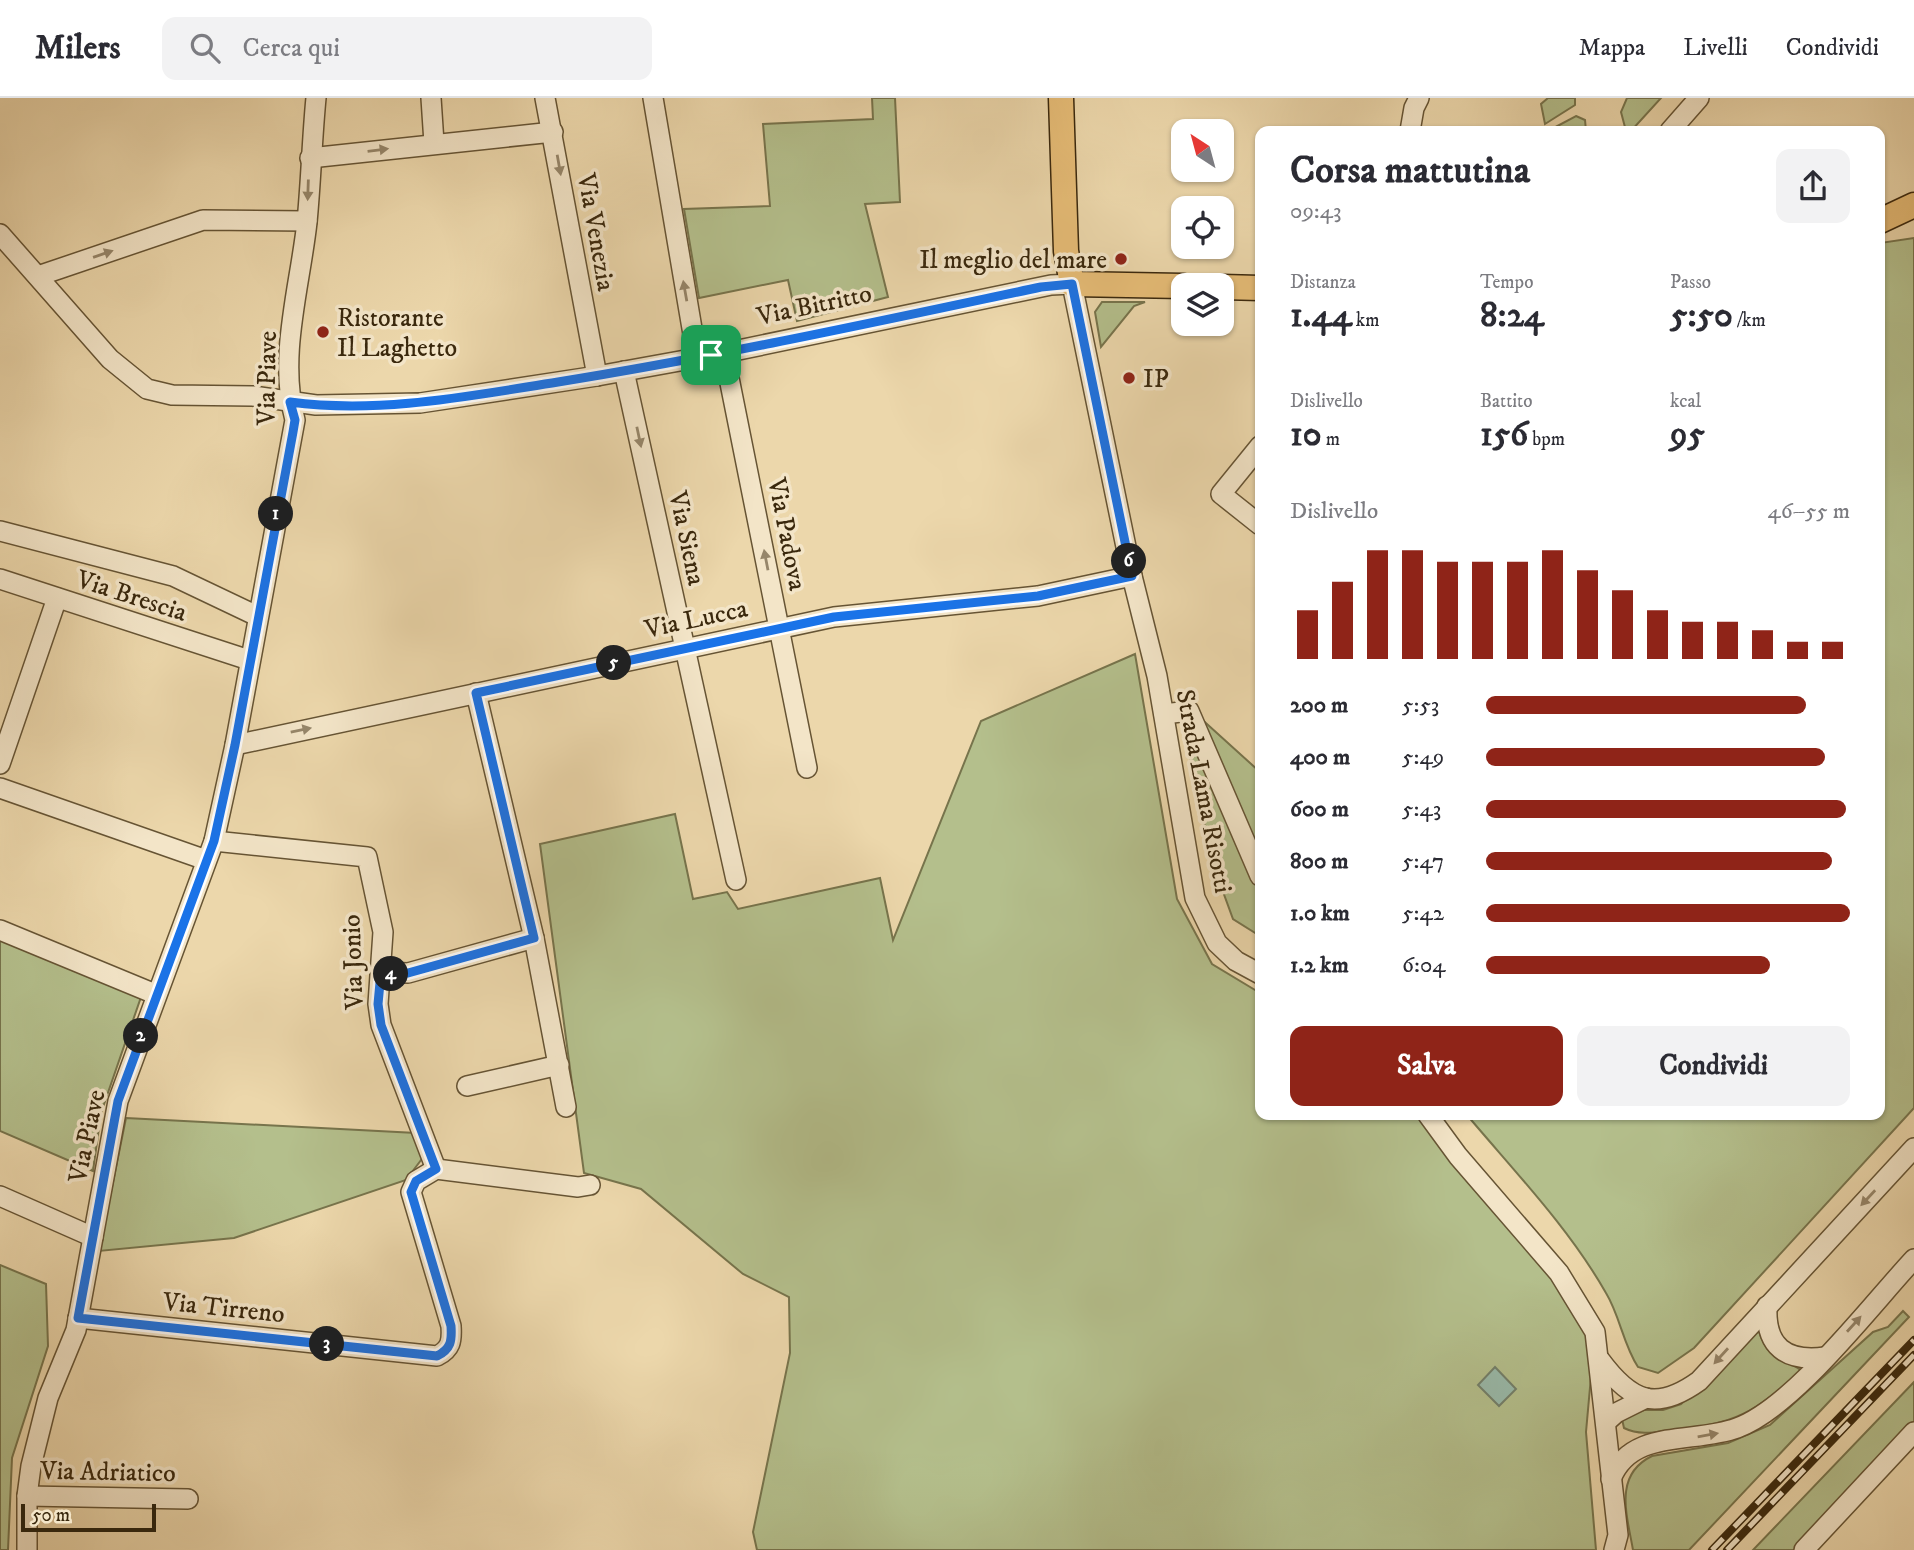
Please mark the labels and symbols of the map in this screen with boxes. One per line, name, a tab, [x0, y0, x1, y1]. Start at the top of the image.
north arrow	[1171, 119, 1234, 182]
one-way arrow	[367, 145, 389, 156]
one-way arrow	[554, 154, 565, 176]
street label: Via Venezia	[569, 170, 622, 294]
one-way arrow	[302, 180, 313, 202]
place label: Il meglio del mare	[919, 244, 1107, 277]
one-way arrow	[92, 248, 113, 259]
marker: Il meglio del mare	[1113, 251, 1129, 267]
street label: Via Bitritto	[753, 277, 875, 334]
one-way arrow	[679, 280, 690, 302]
place label: Ristorante Il Laghetto	[337, 302, 457, 365]
marker: Ristorante Il Laghetto	[315, 324, 331, 340]
pin	[681, 325, 741, 385]
street label: Via Piave	[250, 331, 285, 427]
place label: IP	[1143, 363, 1169, 396]
marker: IP	[1121, 370, 1137, 386]
one-way arrow	[633, 426, 644, 448]
street label: Via Padova	[759, 474, 814, 593]
street label: Via Siena	[660, 487, 713, 588]
pin: 1	[258, 496, 294, 532]
pin: 6	[1112, 544, 1146, 578]
one-way arrow	[761, 549, 772, 571]
street label: Via Brescia	[71, 563, 191, 630]
street label: Via Lucca	[641, 592, 751, 647]
pin: 5	[596, 646, 632, 680]
street label: Strada Lama Risotti	[1168, 687, 1239, 896]
one-way arrow	[290, 725, 312, 736]
street label: Via Jonio	[335, 914, 372, 1011]
pin: 4	[374, 956, 408, 992]
pin: 2	[124, 1018, 158, 1054]
street label: Via Piave	[61, 1087, 113, 1187]
one-way arrow	[1860, 1189, 1876, 1207]
street label: Via Tirreno	[160, 1286, 286, 1331]
one-way arrow	[1846, 1316, 1862, 1333]
pin: 3	[310, 1326, 344, 1362]
one-way arrow	[1714, 1348, 1730, 1365]
one-way arrow	[1697, 1429, 1719, 1440]
street label: Via Adriatico	[39, 1455, 176, 1490]
scale bar	[21, 1501, 156, 1533]

